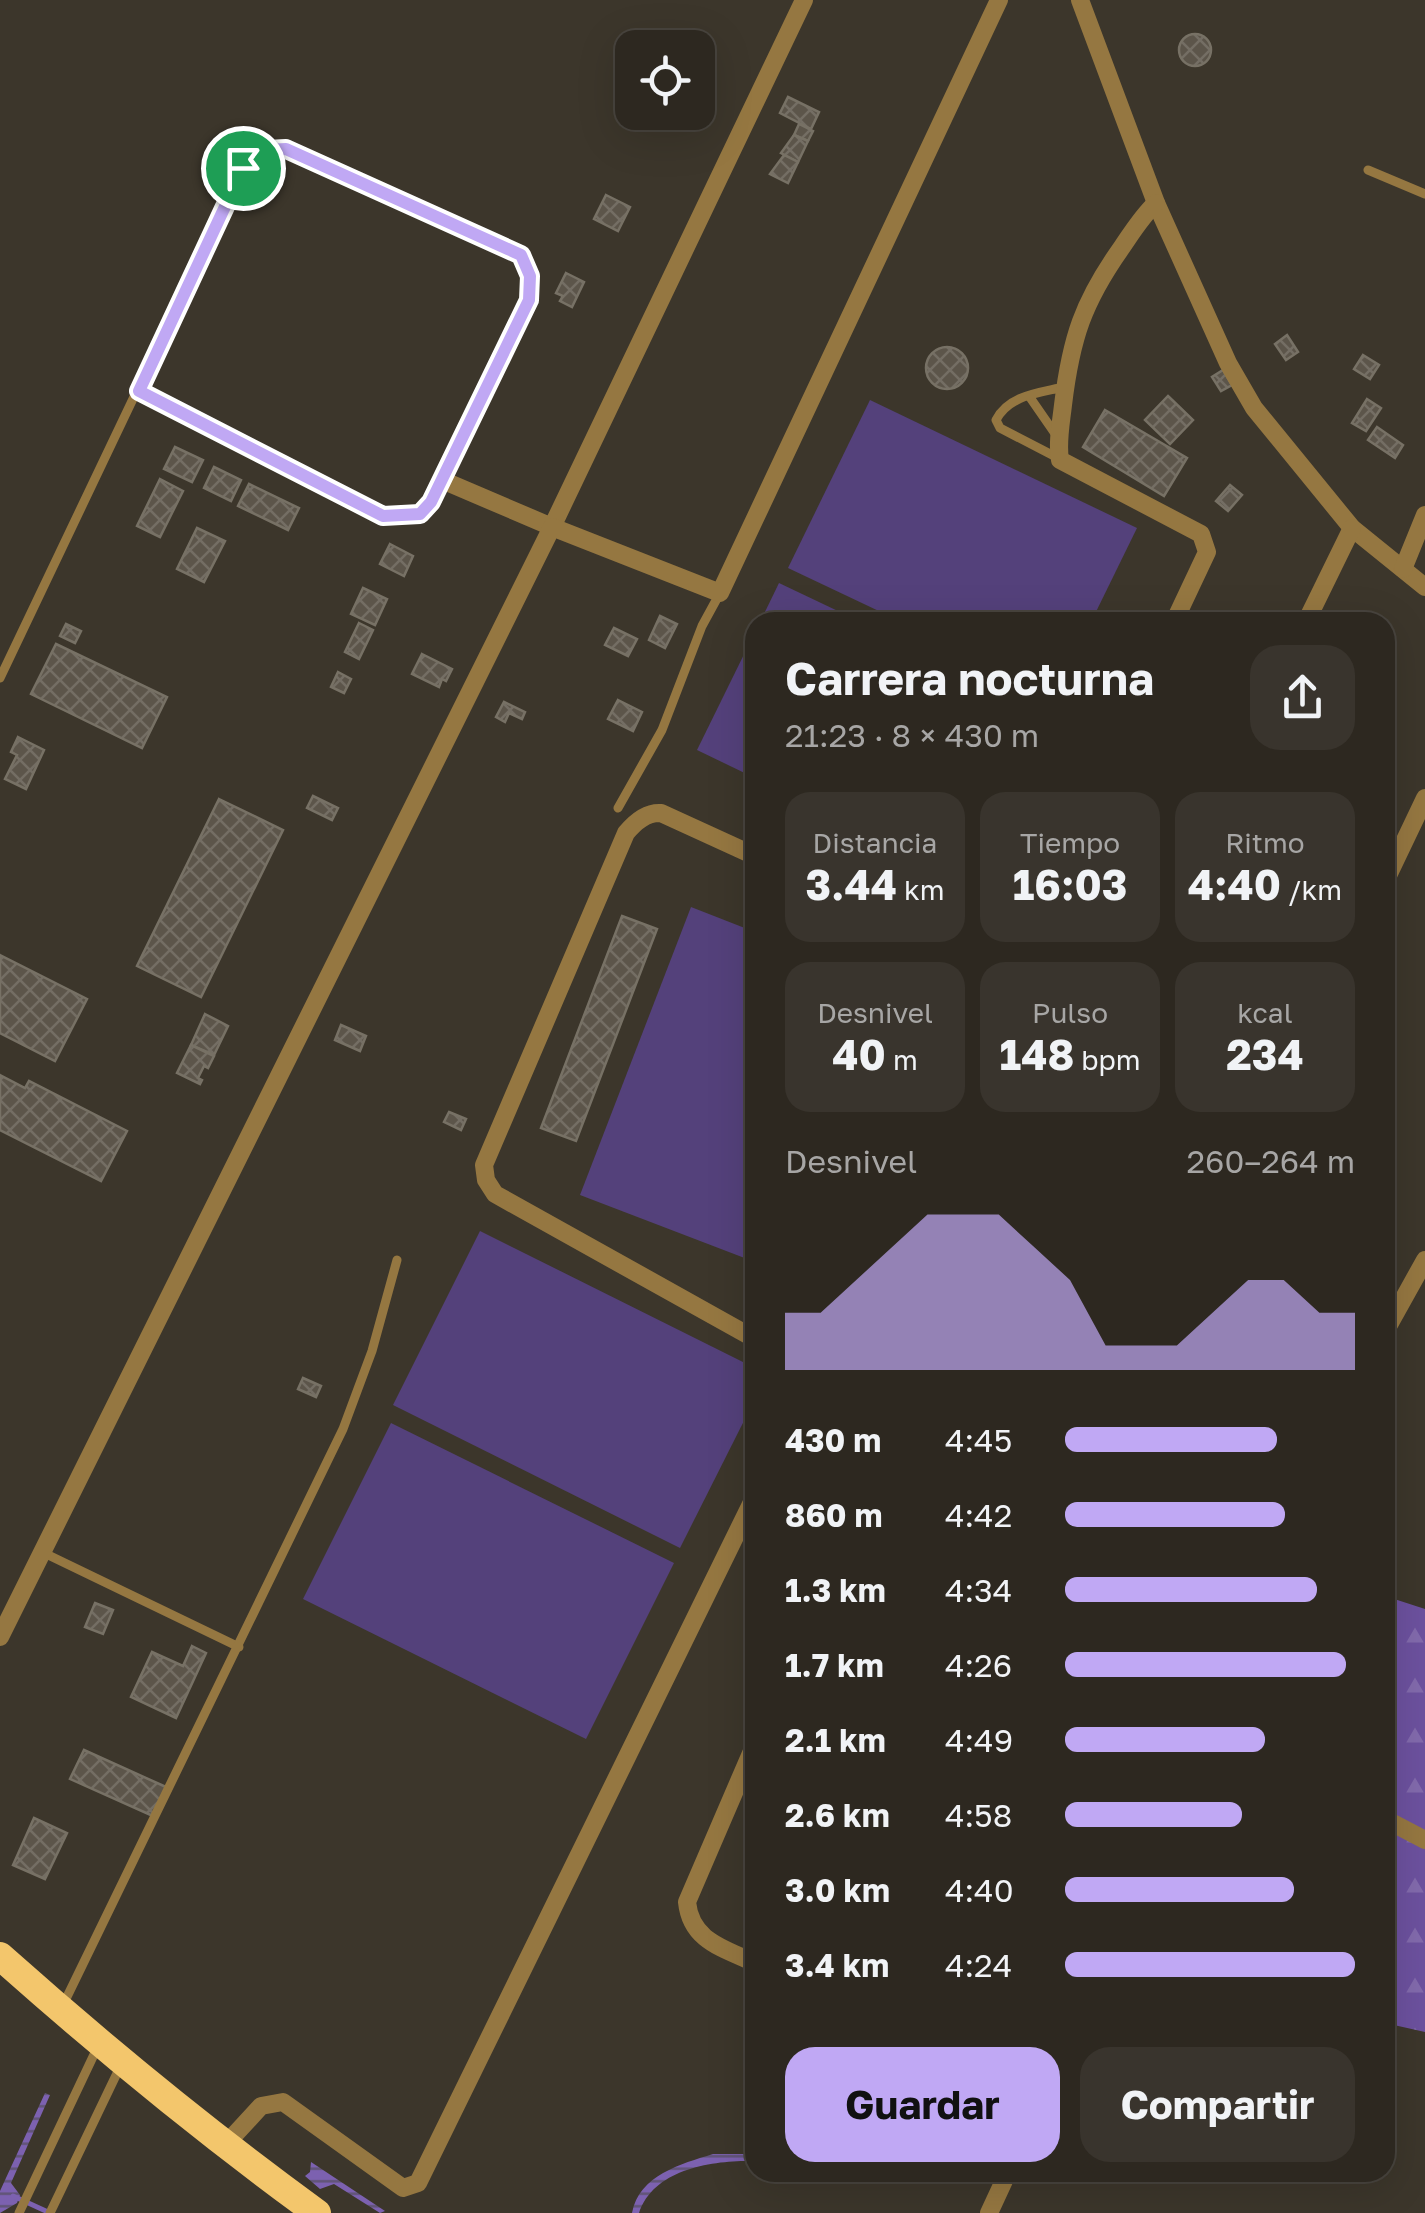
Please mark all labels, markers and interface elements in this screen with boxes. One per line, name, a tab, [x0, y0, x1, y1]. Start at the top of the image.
map controls	[615, 30, 715, 130]
button: locate	[615, 30, 715, 130]
pin	[201, 126, 286, 211]
icon: arrive	[216, 141, 271, 196]
button: share	[1250, 645, 1355, 750]
text: Carrera nocturna	[785, 651, 1154, 705]
text: 21:23 · 8 × 430 m	[785, 716, 1039, 754]
text: Distancia	[813, 826, 937, 859]
text: Tiempo	[1020, 826, 1120, 859]
text: Ritmo	[1225, 826, 1305, 859]
text: 3.44	[805, 859, 897, 909]
text: 16:03	[1013, 859, 1127, 909]
text: 4:40	[1188, 859, 1281, 909]
text: km	[897, 873, 945, 906]
text: /km	[1281, 873, 1342, 906]
text: Desnivel	[817, 996, 933, 1029]
text: Pulso	[1032, 996, 1108, 1029]
text: kcal	[1237, 996, 1293, 1029]
text: 40	[832, 1029, 886, 1079]
text: 148	[1000, 1029, 1074, 1079]
text: 234	[1226, 1029, 1304, 1079]
text: m	[886, 1043, 918, 1076]
text: bpm	[1074, 1043, 1141, 1076]
text: Desnivel	[785, 1142, 917, 1180]
text: 260–264 m	[1187, 1142, 1355, 1180]
text: 430 m	[785, 1421, 881, 1459]
text: 4:45	[945, 1421, 1012, 1459]
text: 860 m	[785, 1496, 883, 1534]
text: 4:42	[945, 1496, 1012, 1534]
text: 1.3 km	[785, 1571, 886, 1609]
text: 4:34	[945, 1571, 1012, 1609]
text: 1.7 km	[785, 1646, 884, 1684]
text: 4:26	[945, 1646, 1012, 1684]
text: 2.1 km	[785, 1721, 886, 1759]
text: 4:49	[945, 1721, 1013, 1759]
text: 2.6 km	[785, 1796, 890, 1834]
text: 4:58	[945, 1796, 1012, 1834]
text: 3.0 km	[785, 1871, 890, 1909]
text: 4:40	[945, 1871, 1013, 1909]
text: 3.4 km	[785, 1946, 889, 1984]
text: 4:24	[945, 1946, 1012, 1984]
button: Guardar	[785, 2047, 1060, 2162]
button: Compartir	[1080, 2047, 1355, 2162]

